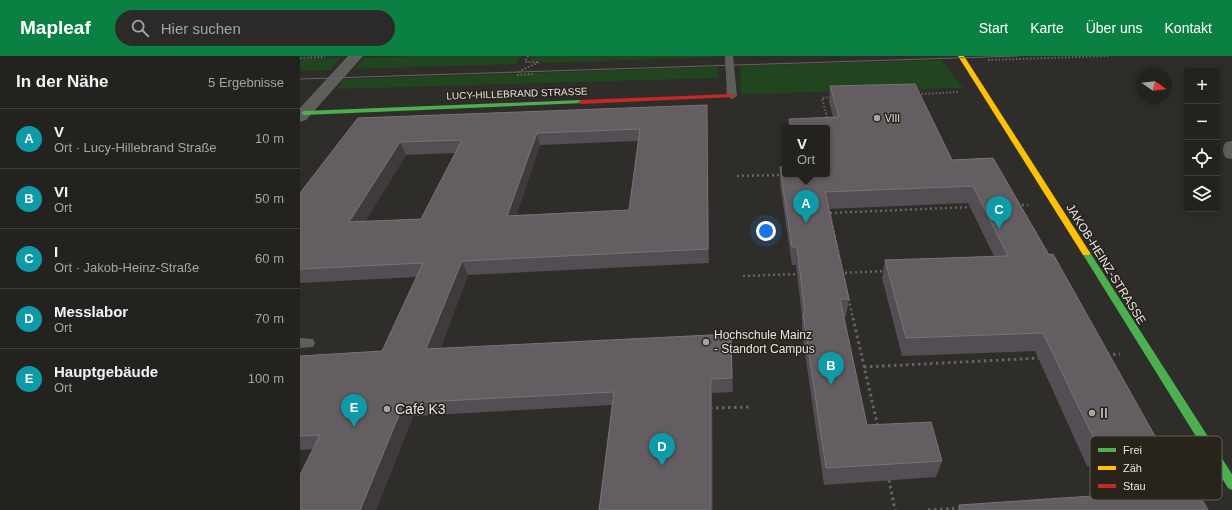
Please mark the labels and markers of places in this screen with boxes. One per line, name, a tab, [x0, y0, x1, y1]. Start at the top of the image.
marker: VIII	[872, 113, 882, 123]
place label: VIII	[885, 113, 900, 124]
pin: A	[793, 190, 819, 223]
pin: C	[986, 196, 1012, 229]
place label: Hochschule Mainz - Standort Campus	[714, 328, 815, 356]
marker: Hochschule Mainz - Standort Campus	[701, 337, 711, 347]
pin: B	[818, 352, 844, 385]
pin: E	[341, 394, 367, 427]
place label: Café K3	[395, 401, 446, 417]
marker: Café K3	[382, 404, 392, 414]
place label: II	[1100, 405, 1108, 421]
marker: II	[1087, 408, 1097, 418]
pin: D	[649, 433, 675, 466]

